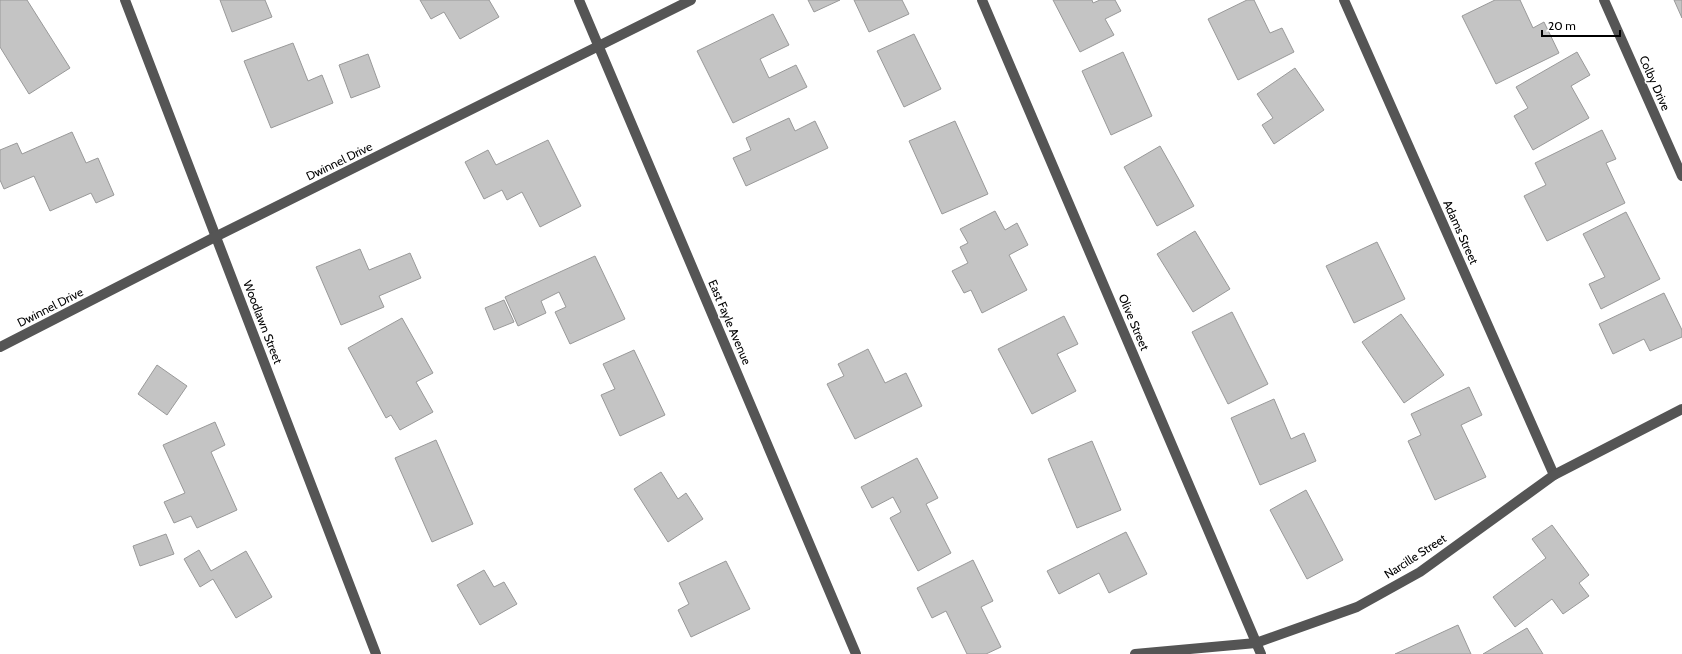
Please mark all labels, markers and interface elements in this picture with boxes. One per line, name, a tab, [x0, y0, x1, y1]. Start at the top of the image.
scale bar	[1542, 12, 1620, 38]
text: 20 m	[1548, 18, 1576, 33]
street label: Colby Drive	[1636, 53, 1674, 113]
street label: Dwinnel Drive	[303, 138, 375, 184]
street label: Adams Street	[1440, 198, 1482, 266]
street label: East Fayle Avenue	[705, 277, 755, 367]
street label: Woodlawn Street	[240, 278, 286, 366]
street label: Dwinnel Drive	[15, 284, 85, 330]
street label: Olive Street	[1115, 291, 1153, 353]
street label: Narcille Street	[1381, 530, 1449, 582]

